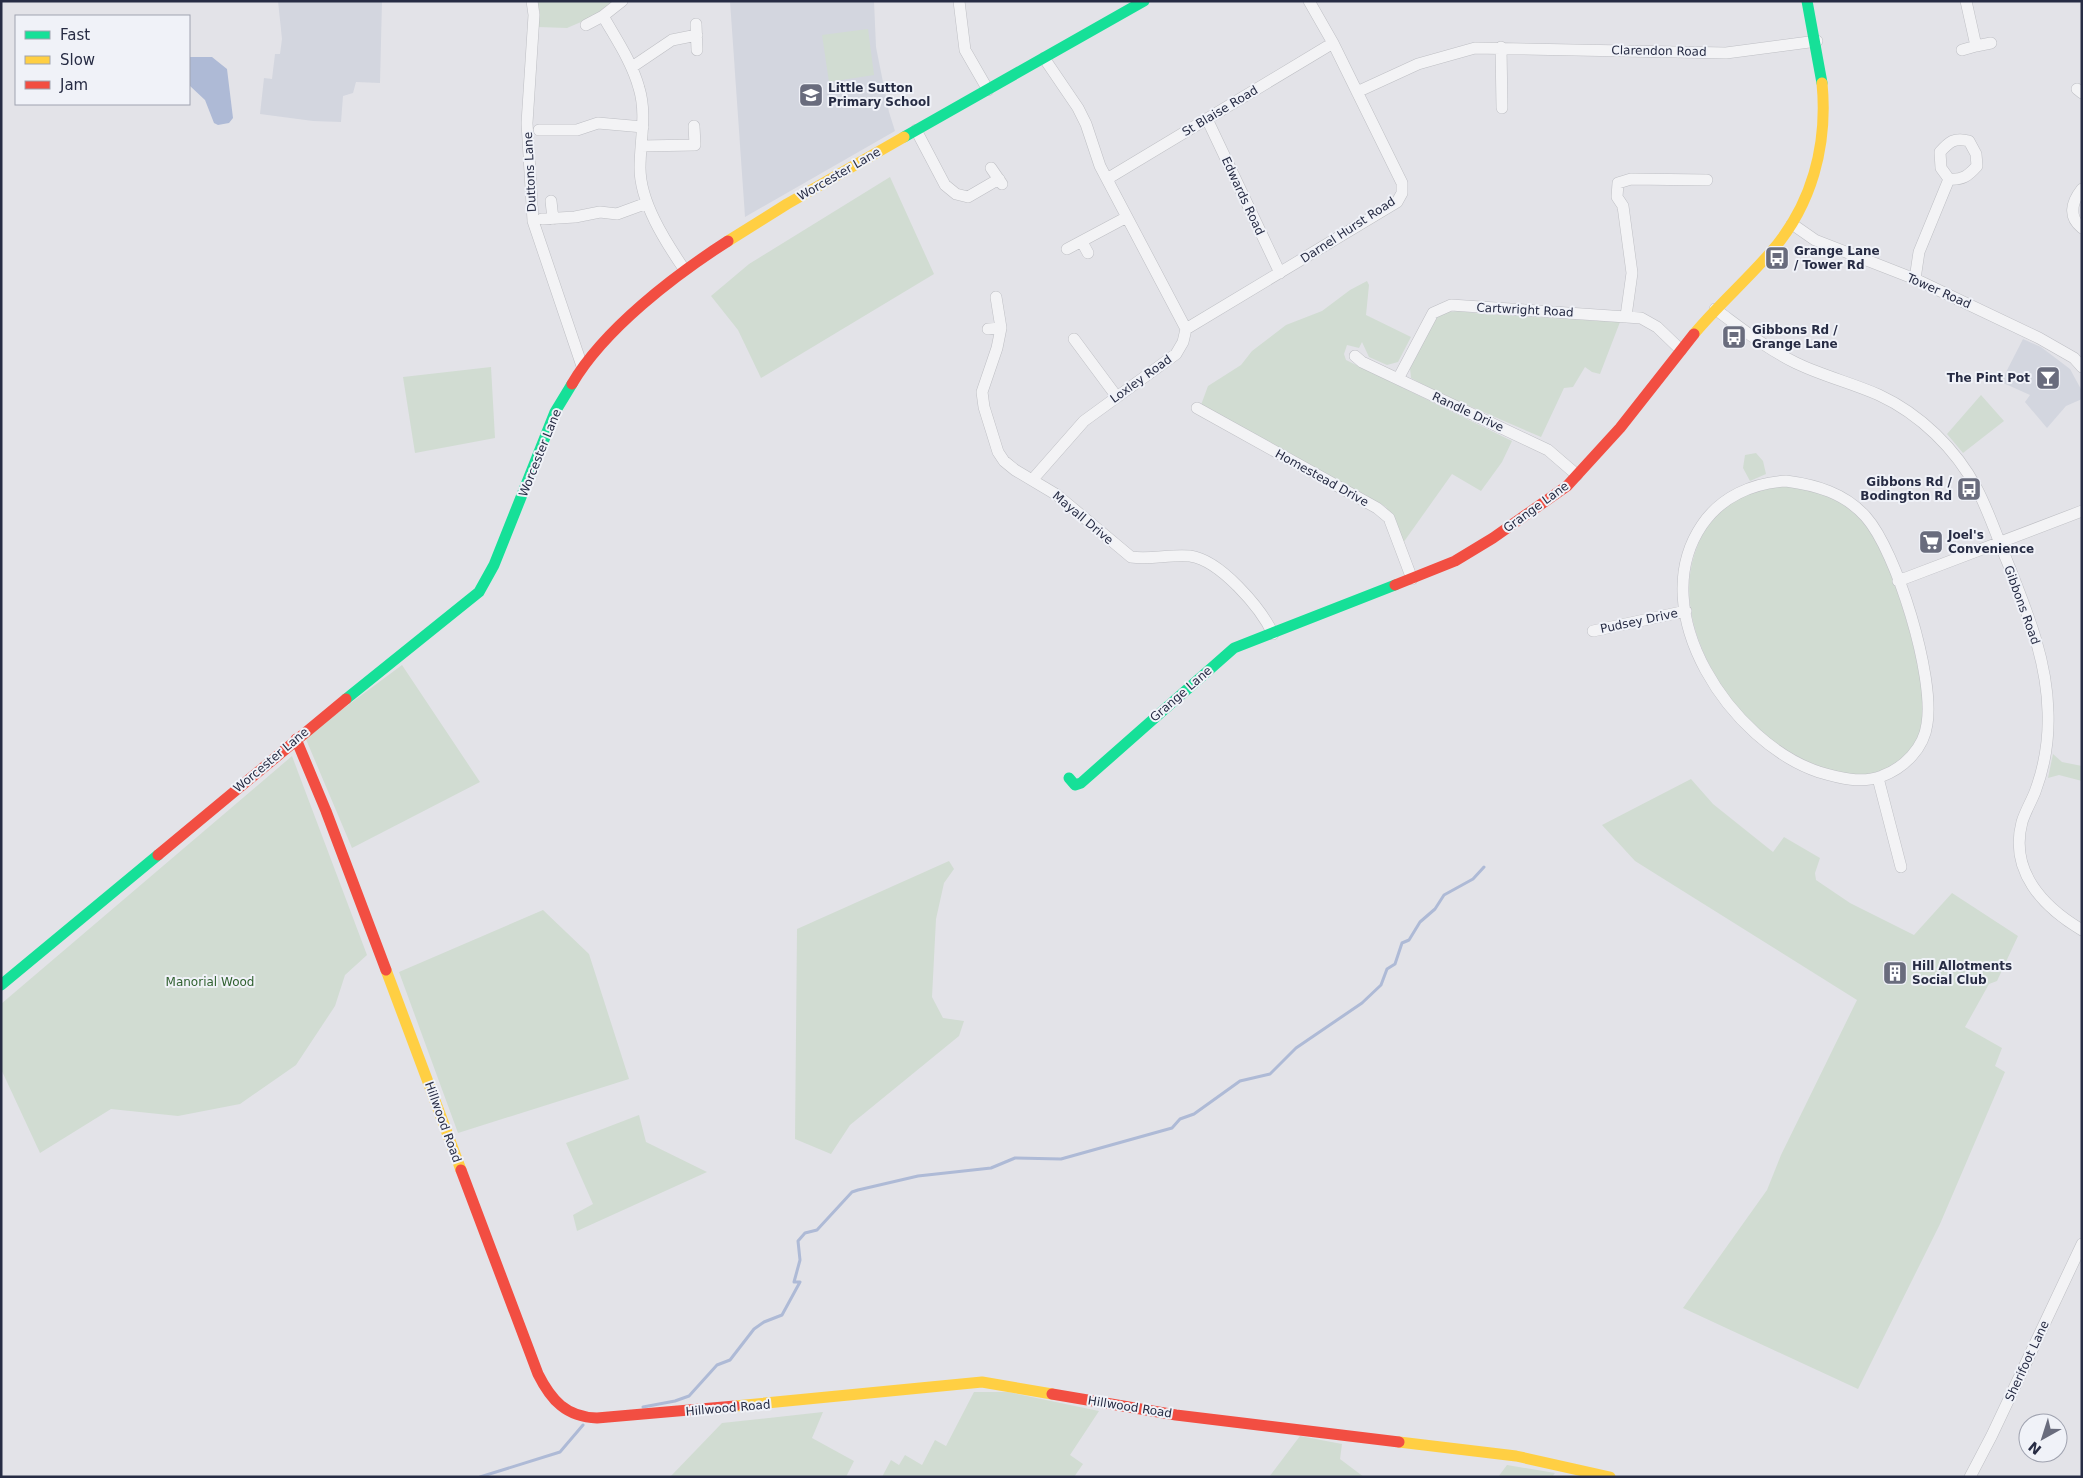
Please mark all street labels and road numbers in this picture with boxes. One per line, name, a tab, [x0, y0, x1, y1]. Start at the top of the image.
street label: Clarendon Road	[1611, 43, 1707, 59]
street label: St Blaise Road	[1180, 83, 1260, 139]
street label: Duttons Lane	[521, 132, 539, 212]
street label: Worcester Lane	[795, 145, 883, 203]
street label: Edwards Road	[1219, 155, 1267, 237]
street label: Darnel Hurst Road	[1298, 194, 1398, 266]
street label: Tower Road	[1904, 270, 1973, 311]
street label: Cartwright Road	[1476, 300, 1574, 320]
street label: Loxley Road	[1108, 352, 1174, 406]
street label: Randle Drive	[1430, 389, 1506, 435]
street label: Worcester Lane	[516, 407, 564, 499]
street label: Homestead Drive	[1273, 447, 1371, 509]
street label: Grange Lane	[1501, 479, 1571, 535]
street label: Mayall Drive	[1050, 489, 1116, 547]
street label: Gibbons Road	[2001, 564, 2043, 646]
street label: Pudsey Drive	[1599, 606, 1679, 636]
street label: Grange Lane	[1147, 663, 1215, 725]
street label: Worcester Lane	[231, 725, 311, 795]
street label: Hillwood Road	[422, 1080, 464, 1164]
street label: Sherifoot Lane	[2002, 1318, 2052, 1404]
street label: Hillwood Road	[1087, 1393, 1173, 1421]
street label: Hillwood Road	[685, 1397, 771, 1419]

